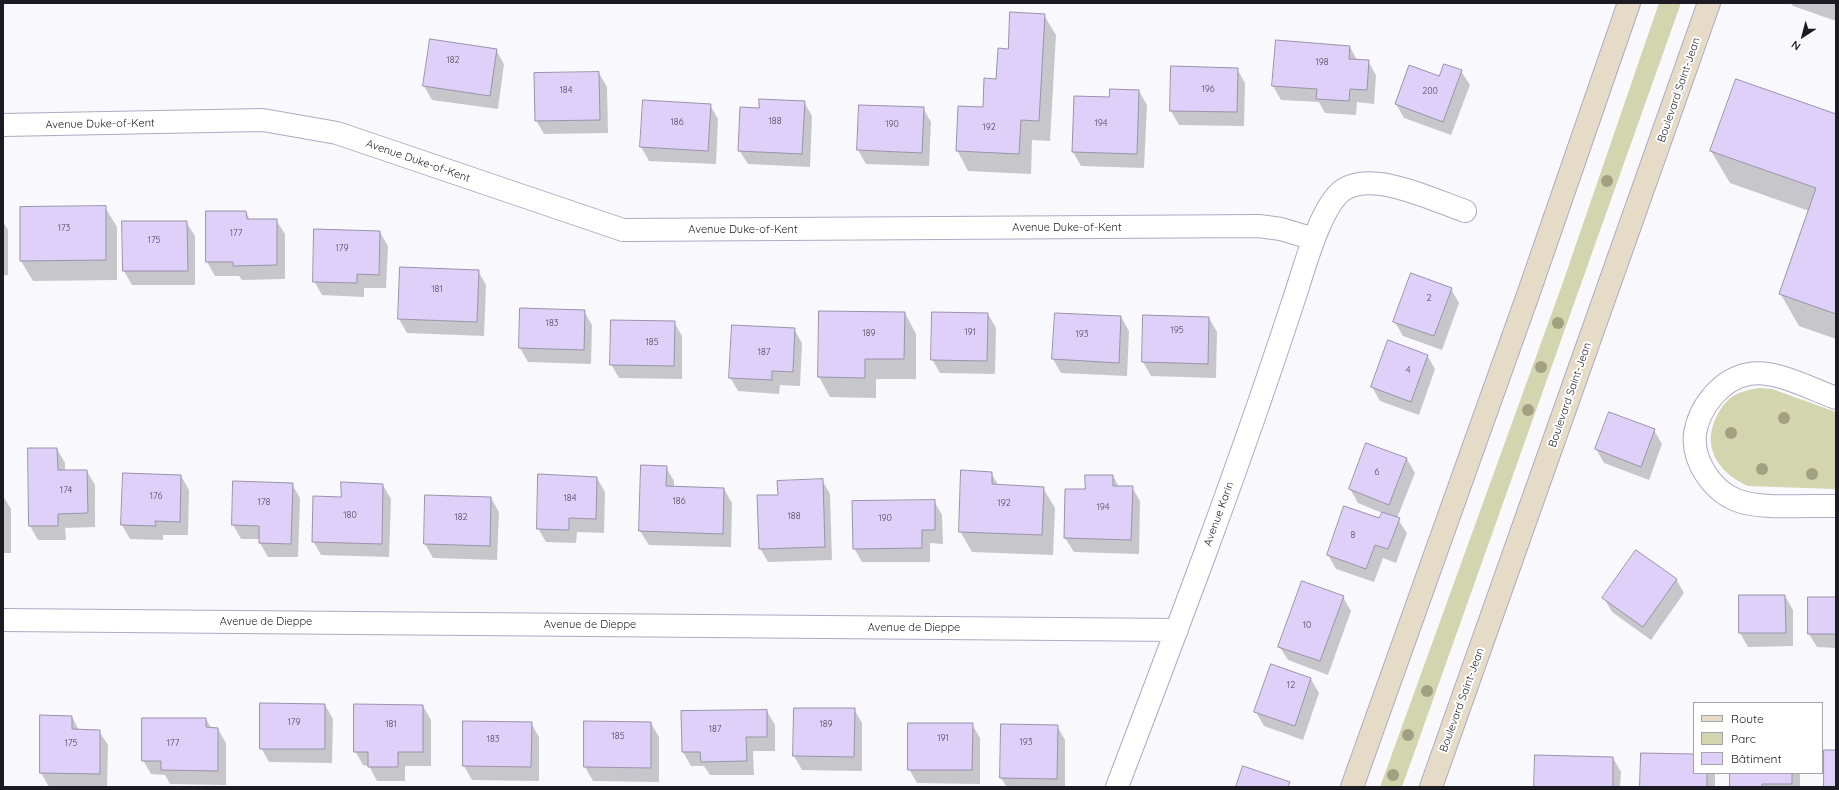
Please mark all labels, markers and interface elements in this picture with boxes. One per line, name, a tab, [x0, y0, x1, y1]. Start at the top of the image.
north arrow	[1783, 16, 1823, 56]
street label: Boulevard Saint-Jean	[1655, 36, 1703, 144]
text: N	[1789, 38, 1803, 54]
house number: 182	[446, 55, 460, 65]
house number: 198	[1315, 57, 1329, 67]
house number: 196	[1201, 84, 1215, 94]
house number: 184	[560, 85, 572, 95]
house number: 200	[1422, 86, 1438, 96]
street label: Avenue Duke-of-Kent	[45, 116, 155, 132]
house number: 188	[768, 116, 782, 126]
house number: 186	[670, 117, 684, 127]
house number: 194	[1094, 118, 1108, 128]
house number: 190	[885, 119, 899, 129]
house number: 192	[982, 122, 996, 132]
street label: Avenue Duke-of-Kent	[364, 137, 472, 185]
street label: Avenue Duke-of-Kent	[1012, 221, 1122, 235]
house number: 173	[58, 223, 70, 233]
street label: Avenue Duke-of-Kent	[688, 223, 798, 237]
house number: 177	[230, 228, 242, 238]
house number: 175	[148, 235, 160, 245]
house number: 179	[336, 243, 348, 253]
house number: 181	[431, 284, 443, 294]
house number: 2	[1427, 293, 1431, 303]
house number: 183	[546, 318, 558, 328]
house number: 195	[1170, 325, 1184, 335]
house number: 191	[964, 327, 976, 337]
house number: 189	[862, 328, 876, 338]
house number: 193	[1075, 329, 1089, 339]
house number: 185	[645, 337, 659, 347]
street label: Boulevard Saint-Jean	[1546, 341, 1594, 449]
house number: 187	[758, 347, 770, 357]
house number: 4	[1406, 365, 1410, 375]
house number: 6	[1375, 467, 1379, 477]
street label: Avenue Karin	[1201, 480, 1237, 548]
house number: 174	[60, 485, 72, 495]
house number: 176	[150, 491, 162, 501]
house number: 184	[564, 493, 576, 503]
house number: 186	[672, 496, 686, 506]
house number: 178	[258, 497, 270, 507]
house number: 192	[997, 498, 1011, 508]
house number: 194	[1096, 502, 1110, 512]
house number: 180	[343, 510, 357, 520]
house number: 188	[787, 511, 801, 521]
house number: 182	[454, 512, 468, 522]
house number: 190	[878, 513, 892, 523]
house number: 8	[1351, 530, 1355, 540]
street label: Avenue de Dieppe	[220, 615, 312, 629]
street label: Avenue de Dieppe	[544, 618, 636, 632]
house number: 10	[1303, 620, 1311, 630]
street label: Avenue de Dieppe	[868, 621, 960, 635]
street label: Boulevard Saint-Jean	[1437, 646, 1487, 754]
house number: 12	[1287, 680, 1295, 690]
legend	[1693, 702, 1823, 774]
text: Route	[1731, 711, 1764, 726]
house number: 179	[288, 717, 300, 727]
house number: 181	[385, 719, 397, 729]
house number: 189	[819, 719, 833, 729]
house number: 187	[709, 724, 721, 734]
house number: 185	[611, 731, 625, 741]
text: Parc	[1731, 731, 1756, 746]
house number: 191	[937, 733, 949, 743]
house number: 183	[487, 734, 499, 744]
house number: 193	[1019, 737, 1033, 747]
house number: 175	[65, 738, 77, 748]
house number: 177	[167, 738, 179, 748]
text: Bâtiment	[1731, 751, 1781, 766]

